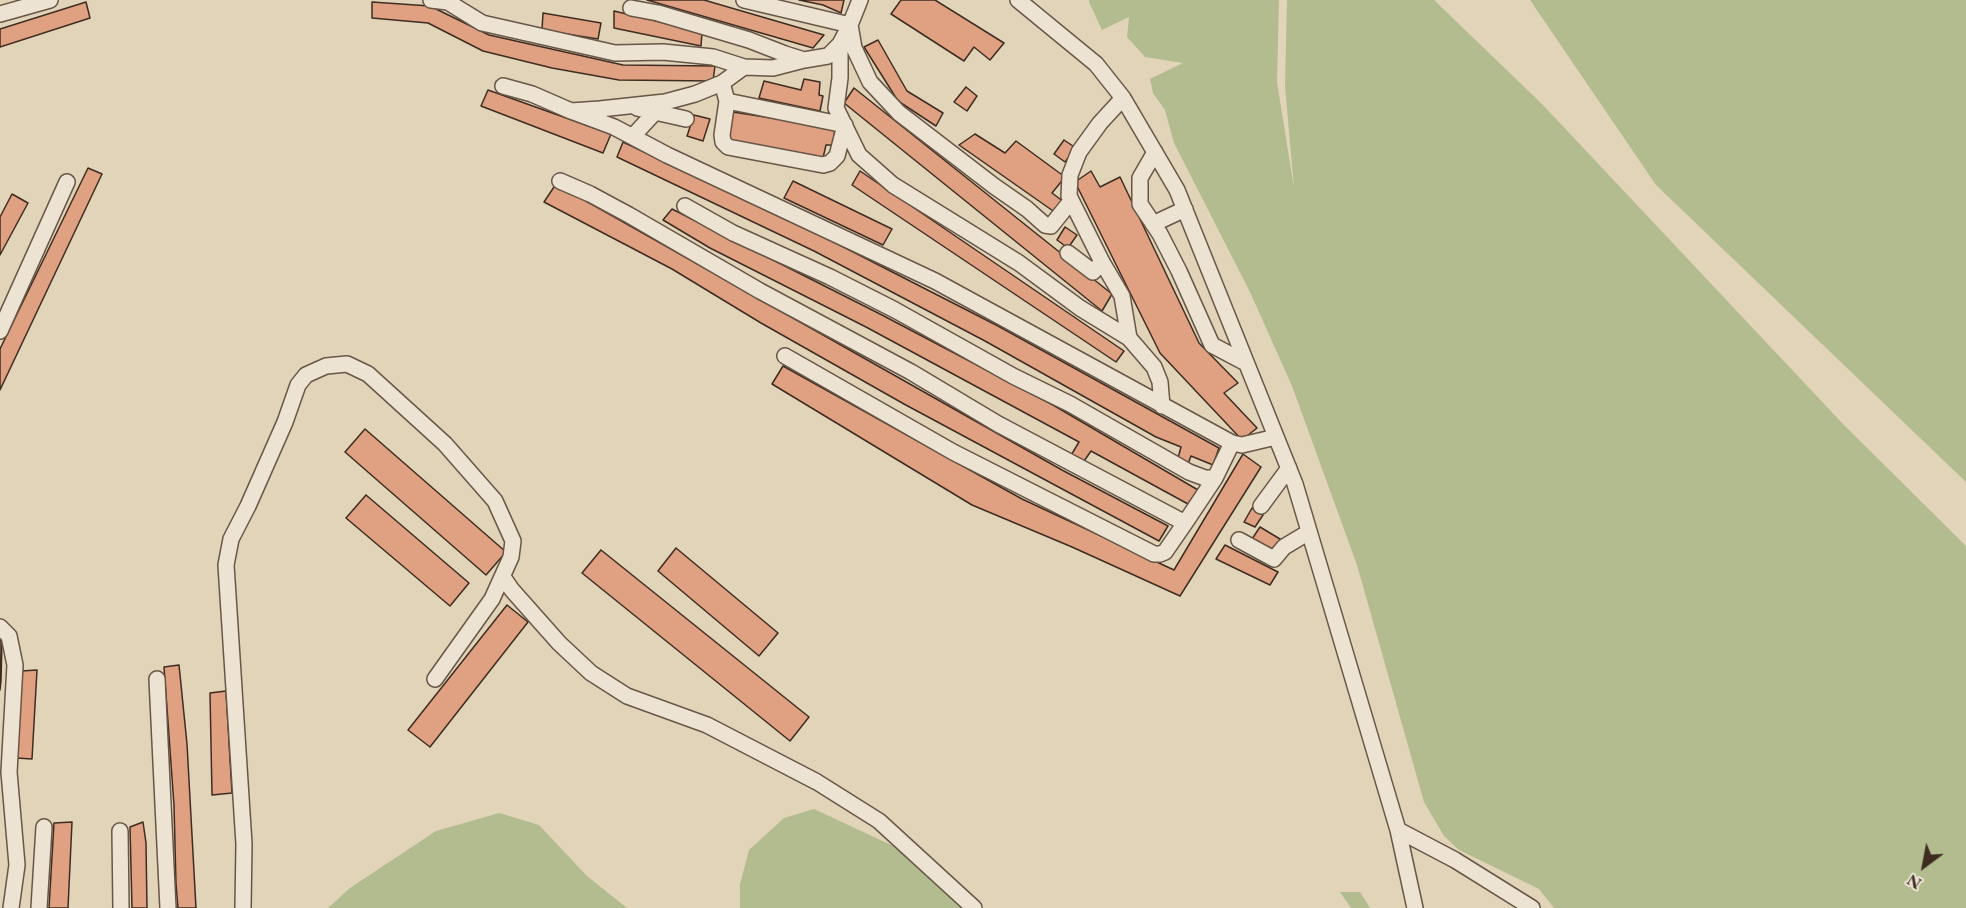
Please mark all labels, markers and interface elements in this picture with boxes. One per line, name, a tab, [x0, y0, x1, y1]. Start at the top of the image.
north arrow	[1894, 836, 1954, 896]
text: N	[1903, 869, 1925, 894]

